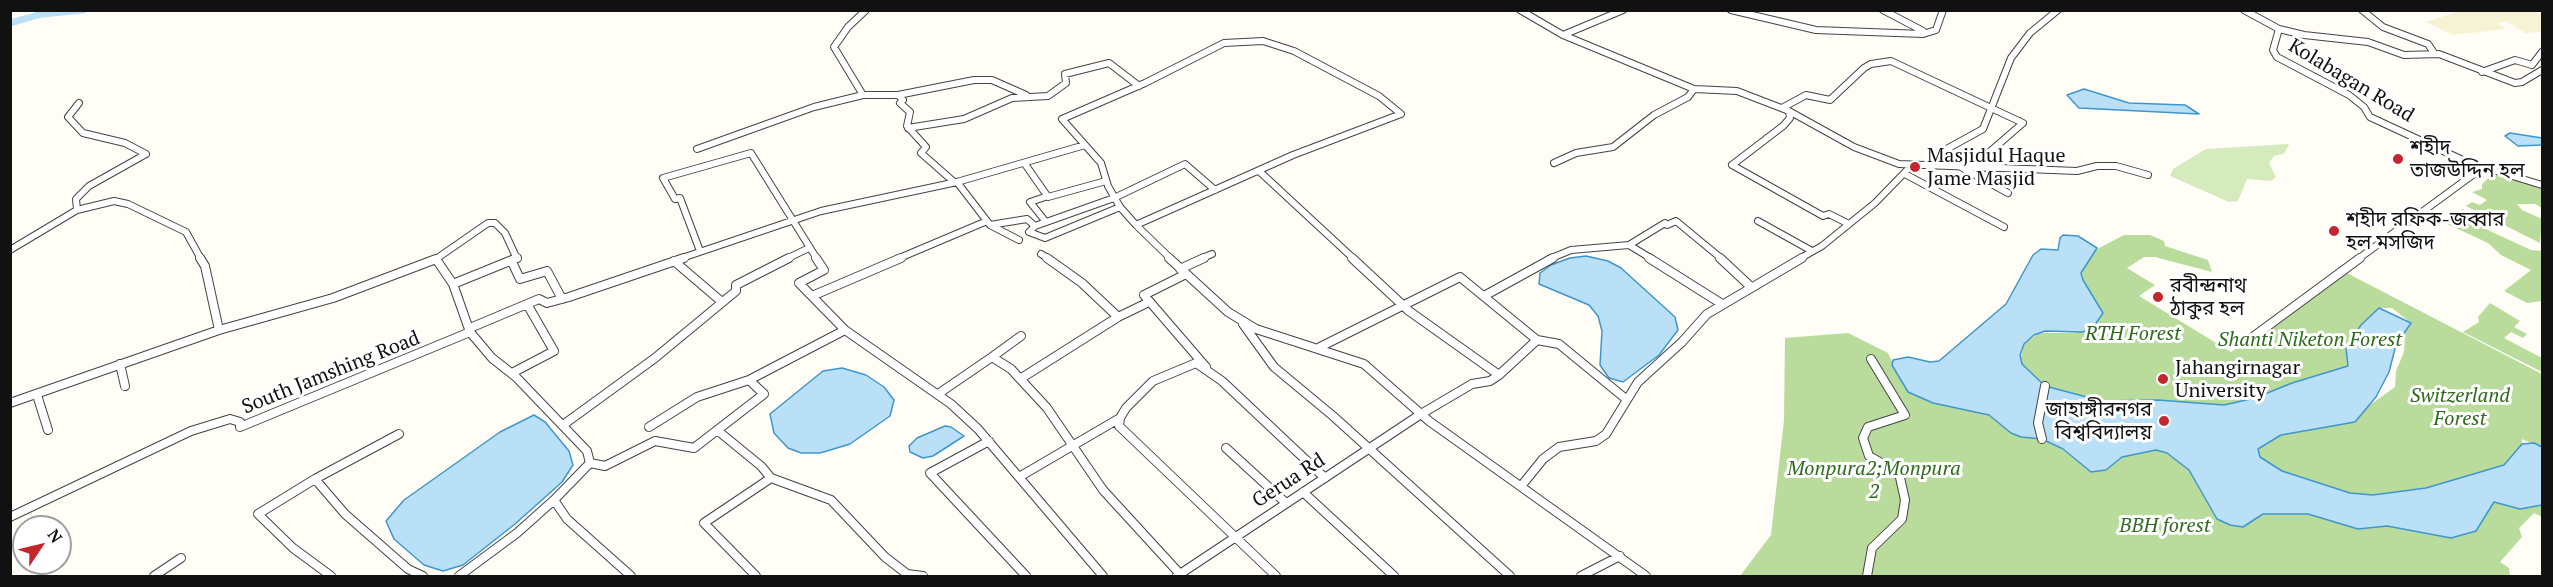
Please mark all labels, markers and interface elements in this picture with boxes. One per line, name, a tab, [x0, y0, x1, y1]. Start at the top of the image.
street label: Kolabagan Road	[2284, 34, 2418, 128]
place label: শহীদ তাজউদ্দিন হল	[2410, 136, 2525, 183]
place label: Masjidul Haque Jame Masjid	[1927, 144, 2065, 191]
marker: শহীদ তাজউদ্দিন হল	[2391, 152, 2405, 166]
marker: Masjidul Haque Jame Masjid	[1908, 160, 1922, 174]
place label: শহীদ রফিক-জব্বার হল মসজিদ	[2346, 208, 2505, 255]
marker: শহীদ রফিক-জব্বার হল মসজিদ	[2327, 224, 2341, 238]
place label: রবীন্দ্রনাথ ঠাকুর হল	[2170, 274, 2247, 321]
marker: রবীন্দ্রনাথ ঠাকুর হল	[2151, 290, 2165, 304]
park label: RTH Forest	[2085, 322, 2181, 346]
street label: South Jamshing Road	[239, 326, 423, 420]
park label: Shanti Niketon Forest	[2218, 328, 2402, 352]
place label: Jahangirnagar University	[2175, 356, 2300, 403]
marker: Jahangirnagar University	[2156, 372, 2170, 386]
park label: Switzerland Forest	[2410, 384, 2510, 431]
place label: জাহাঙ্গীরনগর বিশ্ববিদ্যালয়	[2046, 398, 2152, 445]
marker: জাহাঙ্গীরনগর বিশ্ববিদ্যালয়	[2157, 414, 2171, 428]
street label: Gerua Rd	[1248, 449, 1330, 513]
park label: Monpura2;Monpura 2	[1787, 457, 1961, 504]
park label: BBH forest	[2119, 514, 2211, 538]
north arrow	[12, 515, 72, 575]
text: N	[43, 525, 68, 547]

